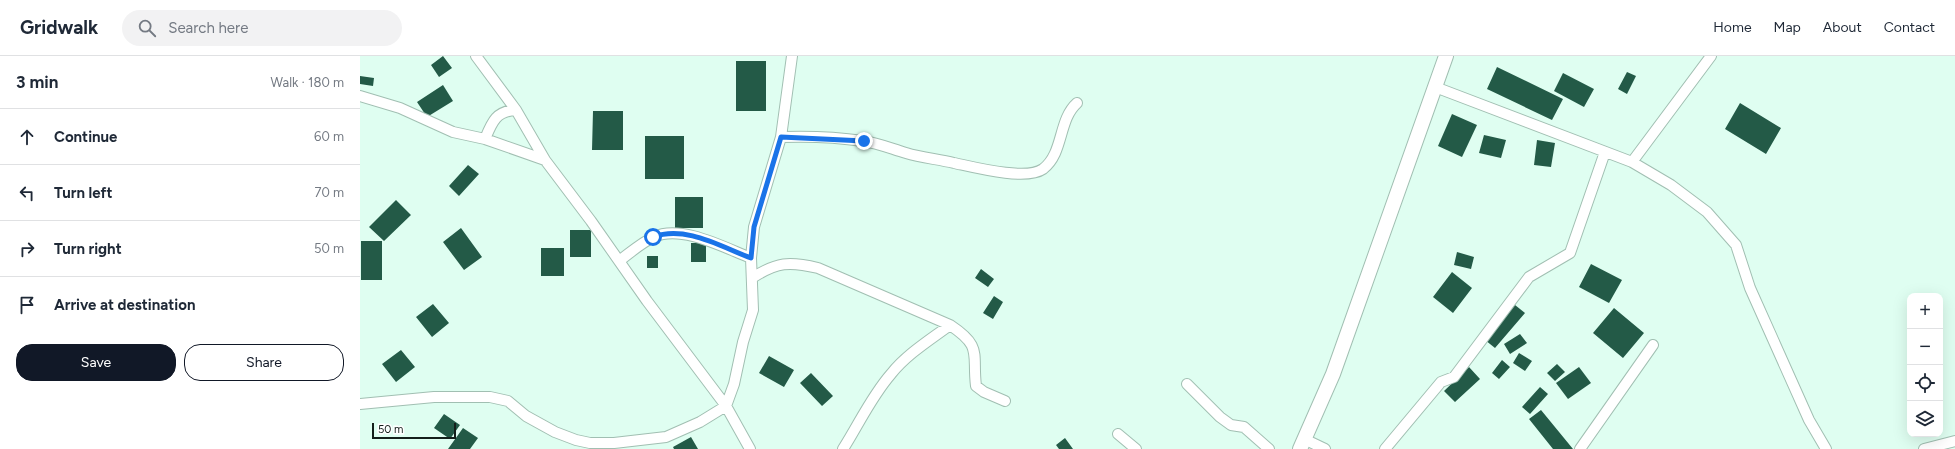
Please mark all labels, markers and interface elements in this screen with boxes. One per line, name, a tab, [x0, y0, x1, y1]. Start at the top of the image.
search box	[122, 10, 402, 46]
text: Gridwalk	[20, 16, 98, 39]
icon: search	[136, 17, 158, 39]
text: Search here	[168, 19, 248, 37]
text: Home	[1713, 19, 1752, 36]
text: Map	[1774, 19, 1801, 36]
text: About	[1823, 19, 1862, 36]
text: Contact	[1884, 19, 1935, 36]
text: 3 min	[16, 72, 58, 92]
text: Walk · 180 m	[271, 75, 344, 90]
icon: ahead	[16, 126, 38, 148]
text: Continue	[54, 128, 117, 146]
text: 60 m	[314, 129, 344, 144]
route end	[855, 132, 873, 150]
icon: left	[16, 182, 38, 204]
text: Turn left	[54, 184, 112, 202]
text: 70 m	[314, 185, 344, 200]
route start	[644, 228, 662, 246]
icon: right	[16, 238, 38, 260]
text: Turn right	[54, 240, 122, 258]
text: 50 m	[314, 241, 344, 256]
map controls	[1907, 293, 1943, 437]
button: +	[1907, 293, 1943, 329]
icon: arrive	[16, 294, 38, 316]
text: Arrive at destination	[54, 296, 195, 314]
button: −	[1907, 329, 1943, 365]
button: Save	[16, 344, 176, 381]
button: Share	[184, 344, 344, 381]
button: locate	[1907, 365, 1943, 401]
button: layers	[1907, 401, 1943, 437]
scale bar	[372, 421, 456, 440]
text: 50 m	[378, 423, 403, 436]

